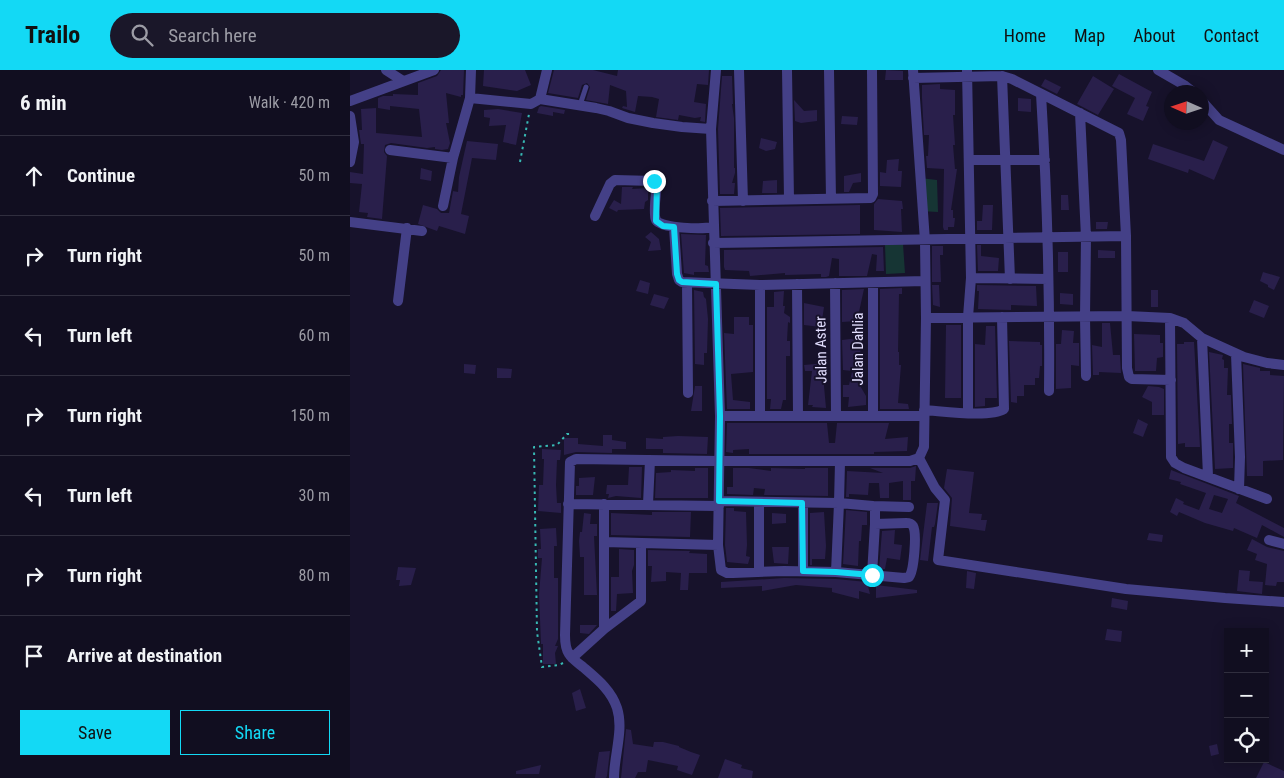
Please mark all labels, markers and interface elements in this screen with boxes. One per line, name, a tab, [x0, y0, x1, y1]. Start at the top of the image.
search box	[110, 13, 460, 58]
text: Trailo	[25, 21, 80, 49]
icon: search	[128, 21, 156, 49]
text: Search here	[168, 24, 257, 47]
text: Home	[1004, 25, 1046, 46]
text: Map	[1074, 25, 1105, 46]
text: About	[1133, 25, 1175, 46]
text: Contact	[1203, 25, 1259, 46]
north arrow	[1164, 85, 1209, 130]
text: 6 min	[20, 91, 67, 115]
text: Walk · 420 m	[249, 93, 330, 112]
icon: ahead	[20, 162, 48, 190]
text: Continue	[67, 164, 135, 187]
text: 50 m	[298, 166, 330, 185]
route end	[643, 170, 666, 193]
icon: right	[20, 242, 48, 270]
text: Turn right	[67, 244, 142, 267]
text: 50 m	[298, 246, 330, 265]
street label: Jalan Dahlia	[849, 313, 867, 385]
street label: Jalan Aster	[811, 316, 831, 384]
icon: left	[20, 322, 48, 350]
text: Turn left	[67, 324, 132, 347]
text: 60 m	[298, 326, 330, 345]
icon: right	[20, 402, 48, 430]
text: Turn right	[67, 404, 142, 427]
text: 150 m	[291, 406, 330, 425]
icon: left	[20, 482, 48, 510]
text: Turn left	[67, 484, 132, 507]
text: 30 m	[298, 486, 330, 505]
icon: right	[20, 562, 48, 590]
text: Turn right	[67, 564, 142, 587]
route start	[861, 564, 884, 587]
text: 80 m	[298, 566, 330, 585]
map controls	[1224, 628, 1269, 763]
button: +	[1224, 628, 1269, 673]
icon: arrive	[20, 642, 48, 670]
text: Arrive at destination	[67, 644, 222, 667]
button: −	[1224, 673, 1269, 718]
button: Save	[20, 710, 170, 755]
button: Share	[180, 710, 330, 755]
button: locate	[1224, 718, 1269, 763]

